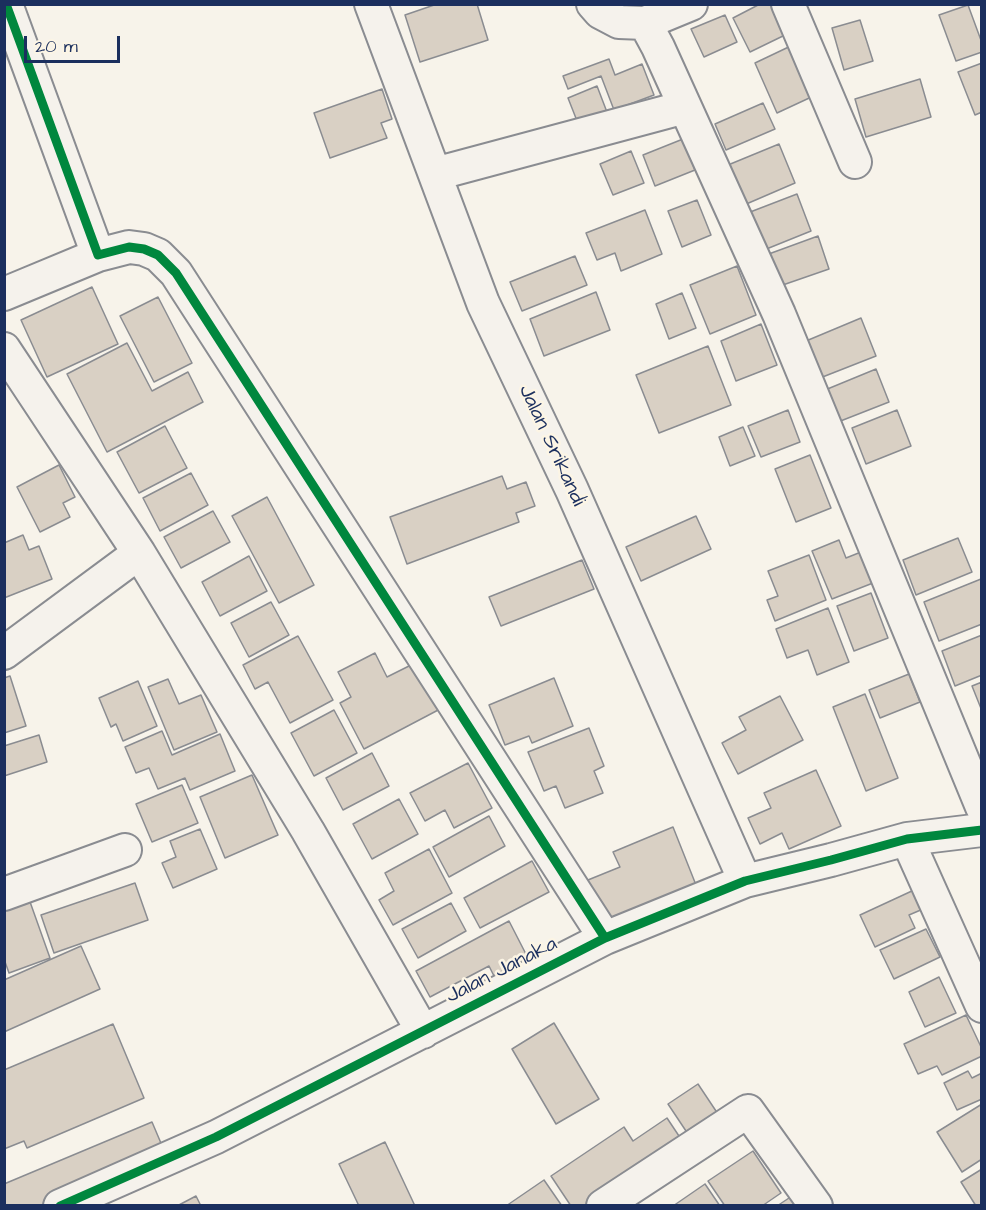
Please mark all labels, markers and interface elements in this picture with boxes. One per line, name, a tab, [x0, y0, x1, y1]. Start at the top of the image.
scale bar	[27, 24, 123, 62]
text: 20 m	[35, 34, 78, 59]
street label: Jalan Srikandi	[512, 381, 590, 511]
street label: Jalan Janaka	[442, 932, 562, 1010]

